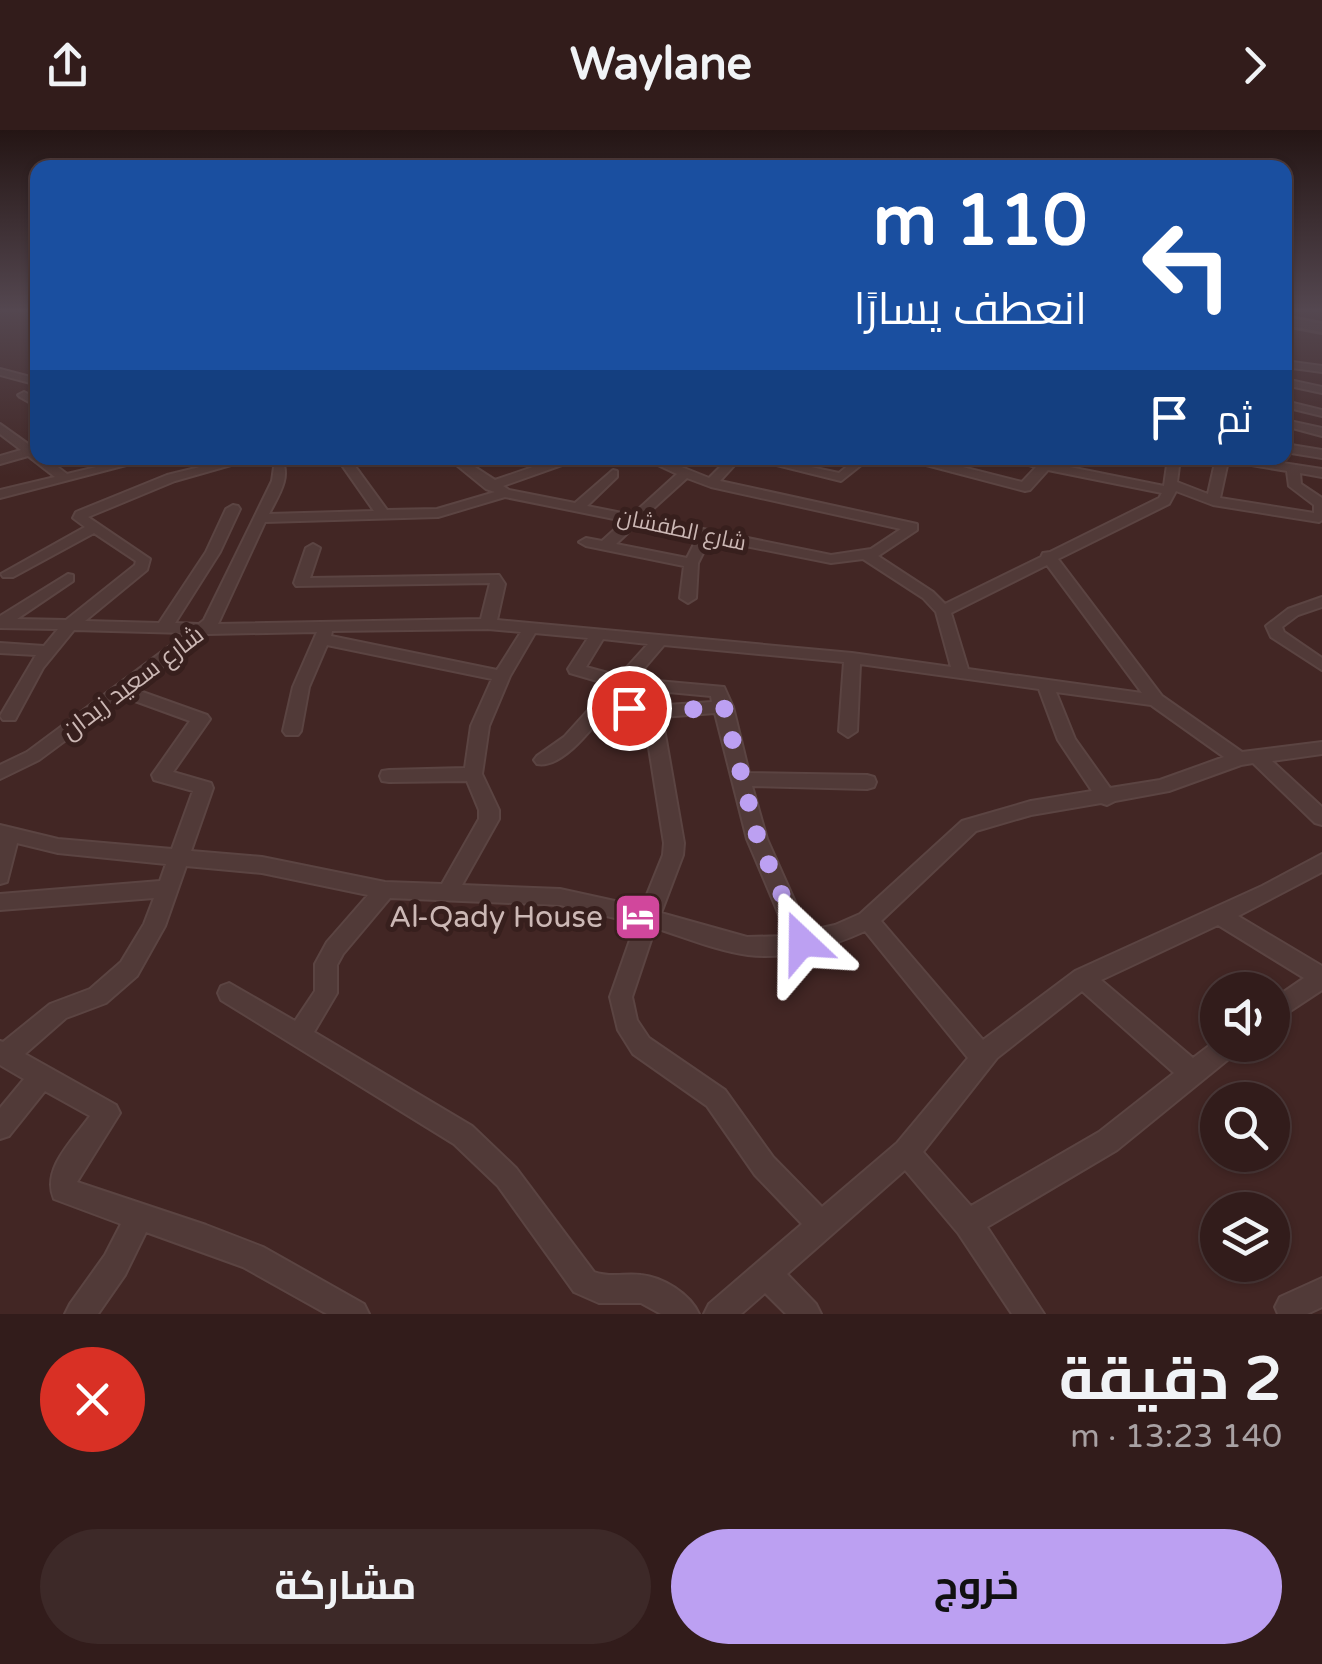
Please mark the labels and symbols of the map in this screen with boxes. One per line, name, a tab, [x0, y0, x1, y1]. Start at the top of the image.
street label: شارع الطفشان	[615, 504, 749, 557]
street label: شارع سعيد زيدان	[55, 619, 210, 747]
pin	[587, 666, 672, 751]
position arrow	[750, 890, 854, 994]
hotel icon: Al-Qady House	[612, 891, 664, 943]
place label: Al-Qady House	[389, 899, 603, 936]

